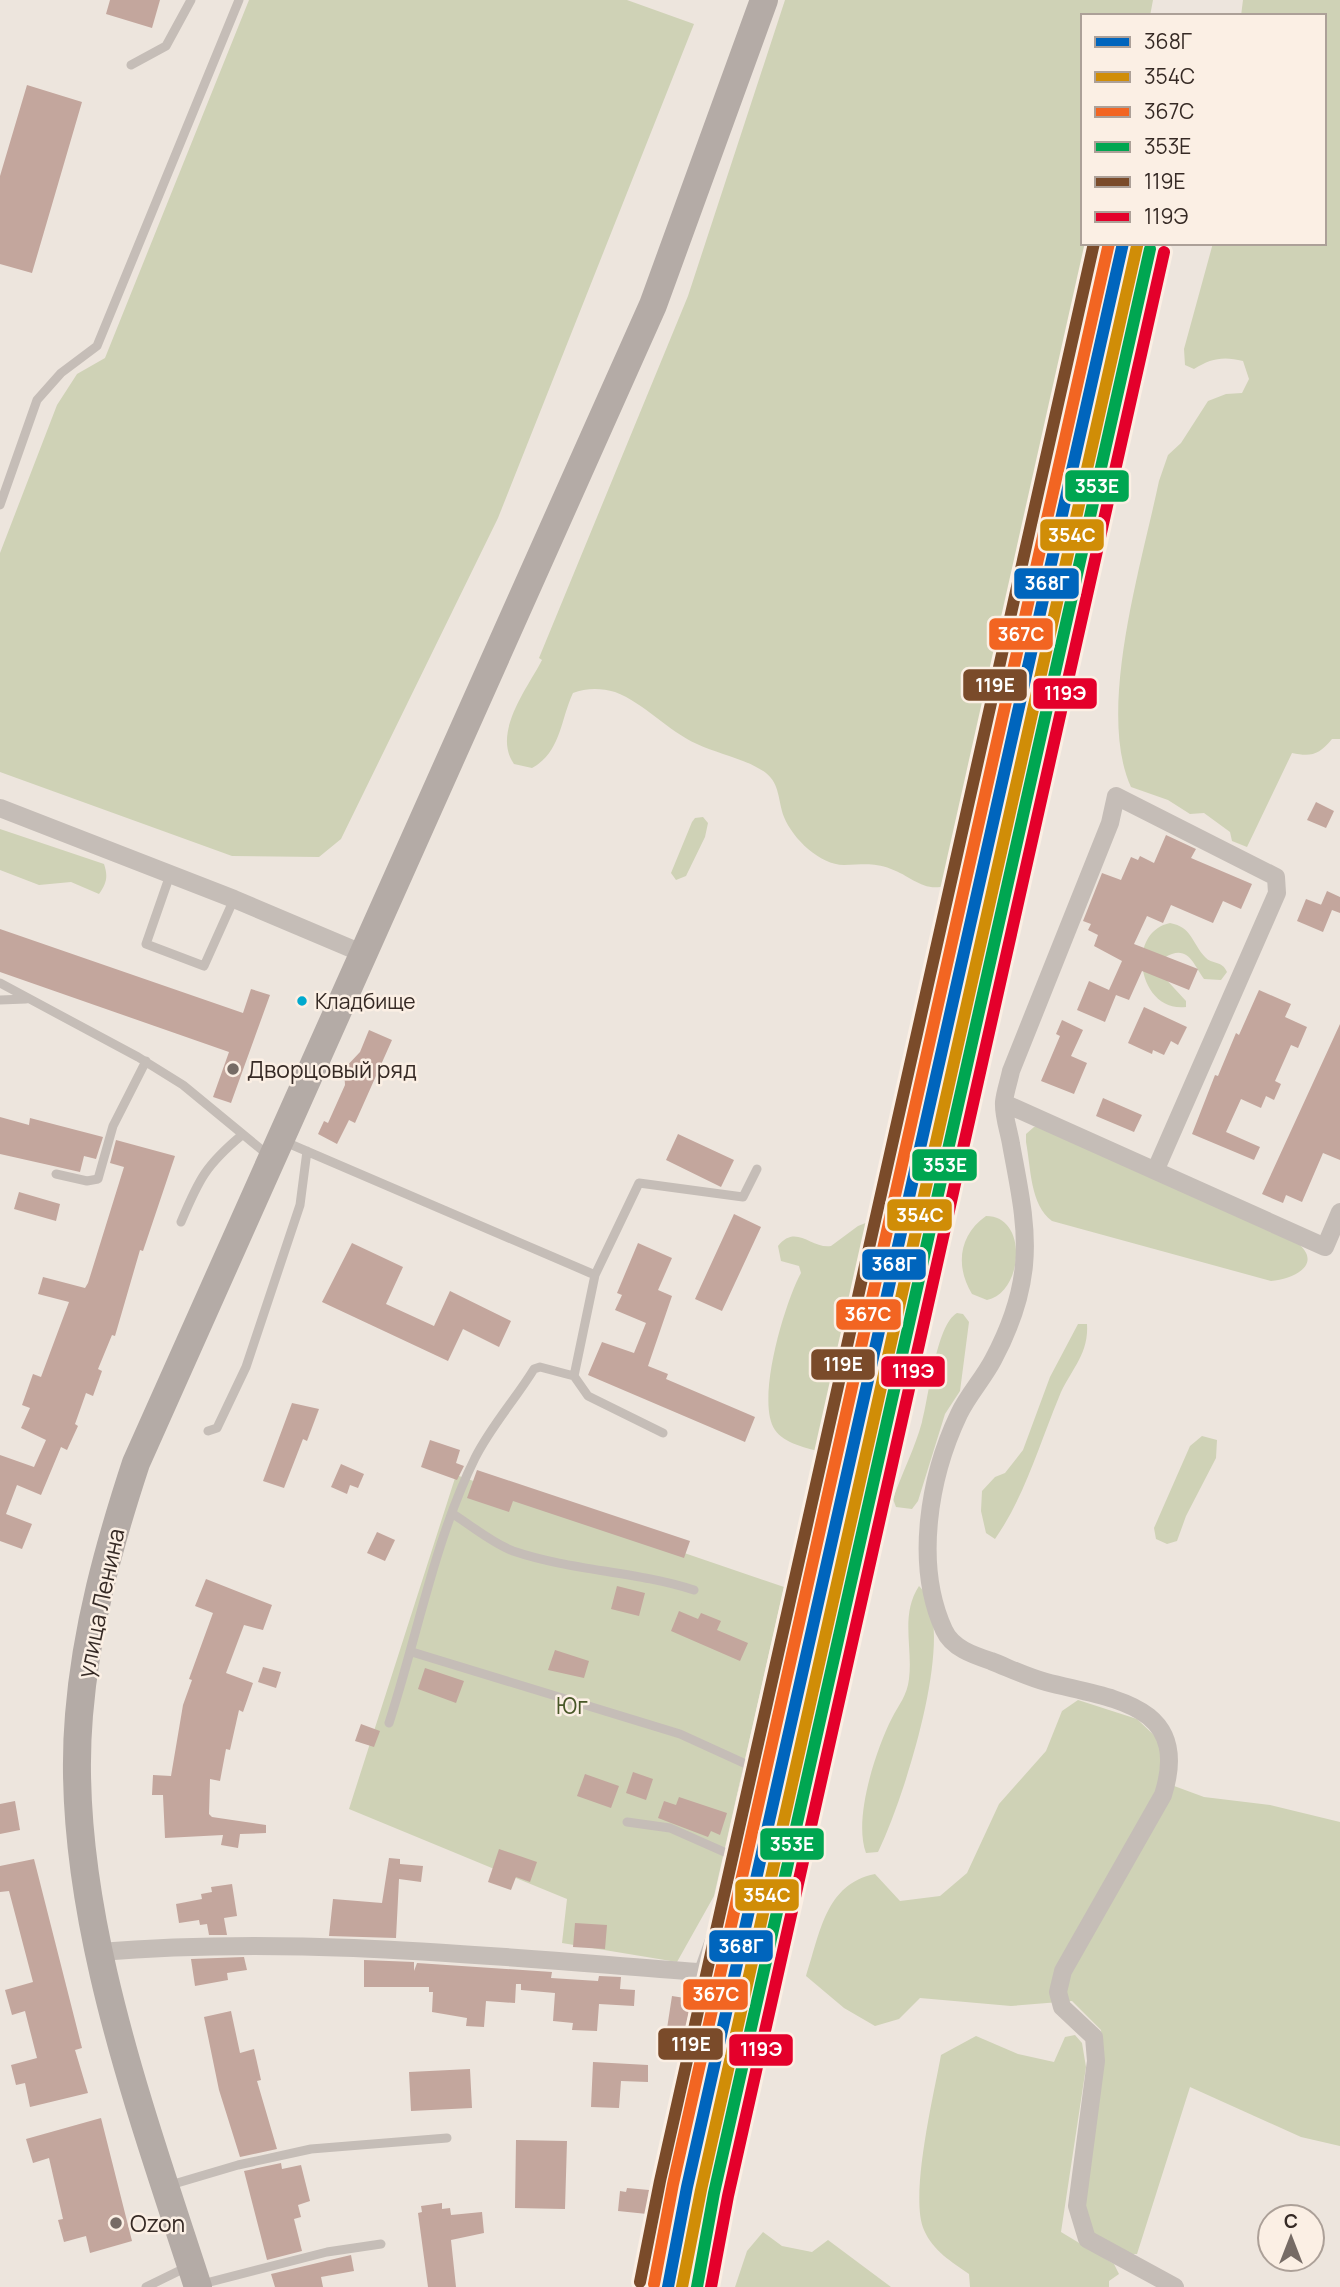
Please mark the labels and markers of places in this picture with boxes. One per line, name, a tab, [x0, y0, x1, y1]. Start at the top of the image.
place label: Кладбище	[315, 987, 416, 1015]
marker: Кладбище	[295, 994, 309, 1008]
place label: Дворцовый ряд	[247, 1053, 417, 1085]
marker: Дворцовый ряд	[225, 1061, 241, 1077]
place label: Ozon	[130, 2207, 185, 2239]
marker: Ozon	[108, 2215, 124, 2231]

